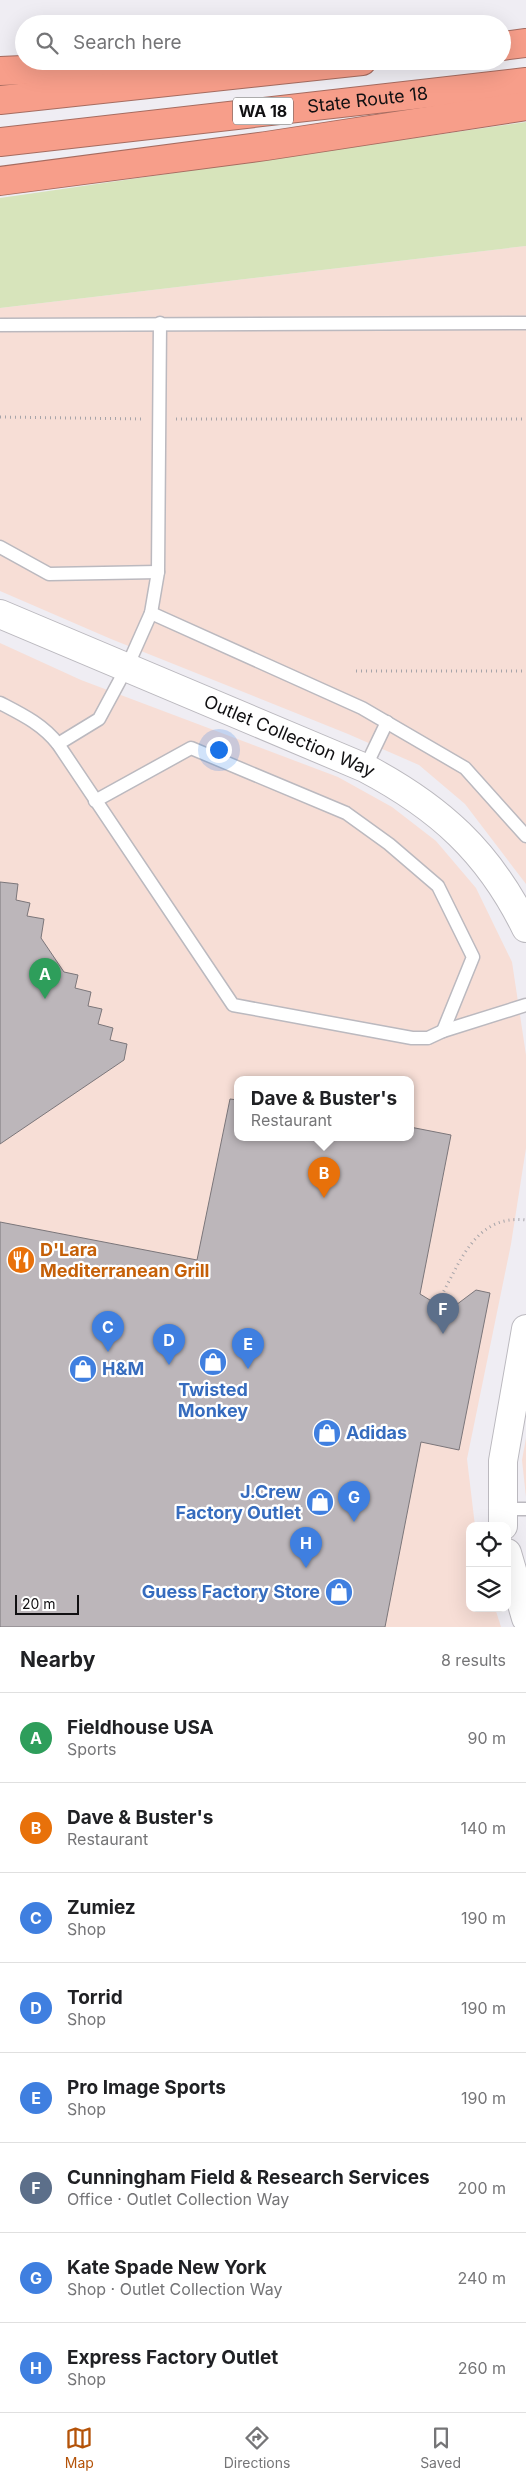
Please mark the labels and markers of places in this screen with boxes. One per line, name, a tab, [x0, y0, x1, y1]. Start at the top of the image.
pin: A	[29, 958, 61, 999]
pin: B	[308, 1157, 340, 1198]
place label: D'Lara Mediterranean Grill	[40, 1239, 209, 1281]
restaurant icon: D'Lara Mediterranean Grill	[6, 1245, 36, 1275]
pin: F	[427, 1293, 459, 1334]
pin: C	[92, 1311, 124, 1352]
pin: D	[153, 1324, 185, 1365]
pin: E	[232, 1328, 264, 1369]
shop icon: Twisted Monkey	[198, 1347, 228, 1377]
shop icon: H&M	[68, 1354, 98, 1384]
place label: H&M	[102, 1358, 144, 1379]
place label: Twisted Monkey	[178, 1379, 248, 1421]
shop icon: Adidas	[312, 1418, 342, 1448]
place label: Adidas	[346, 1422, 407, 1443]
place label: J.Crew Factory Outlet	[176, 1481, 302, 1523]
pin: G	[338, 1481, 370, 1522]
shop icon: J.Crew Factory Outlet	[305, 1487, 335, 1517]
pin: H	[290, 1527, 322, 1568]
shop icon: Guess Factory Store	[324, 1577, 354, 1607]
place label: Guess Factory Store	[142, 1581, 320, 1602]

